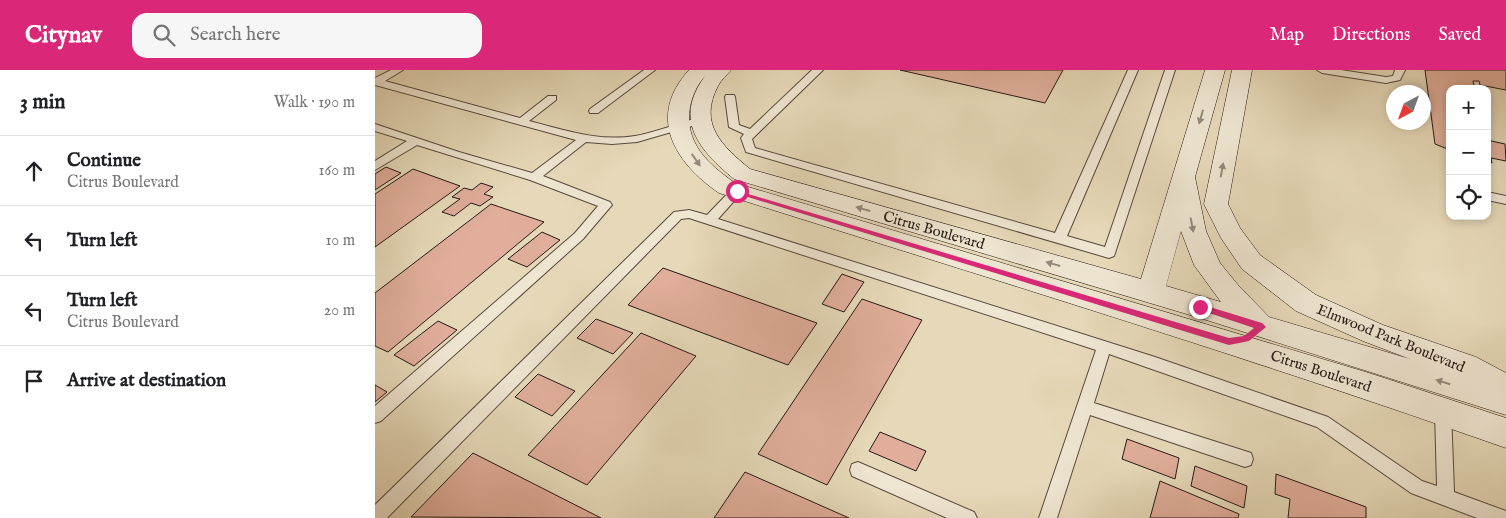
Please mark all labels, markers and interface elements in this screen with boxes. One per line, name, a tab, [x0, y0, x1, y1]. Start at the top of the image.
search box	[132, 13, 482, 58]
text: Citynav	[25, 20, 102, 51]
icon: search	[150, 21, 178, 49]
text: Search here	[190, 23, 281, 47]
text: Map	[1270, 24, 1304, 47]
text: Directions	[1332, 24, 1410, 47]
text: Saved	[1438, 24, 1481, 47]
north arrow	[1386, 85, 1431, 130]
map controls	[1446, 85, 1491, 220]
button: +	[1446, 85, 1491, 130]
text: 3 min	[20, 89, 65, 116]
text: Walk · 190 m	[274, 93, 355, 113]
one-way arrow	[1197, 109, 1205, 124]
button: −	[1446, 130, 1491, 175]
text: Continue	[67, 149, 141, 173]
one-way arrow	[691, 153, 701, 167]
icon: ahead	[20, 157, 48, 185]
text: 160 m	[319, 161, 355, 181]
one-way arrow	[1219, 162, 1227, 178]
text: Citrus Boulevard	[67, 173, 179, 193]
button: locate	[1446, 175, 1491, 220]
route start	[726, 180, 749, 203]
one-way arrow	[855, 205, 870, 213]
street label: Citrus Boulevard	[881, 207, 988, 254]
one-way arrow	[1189, 218, 1197, 234]
icon: left	[20, 227, 48, 255]
text: Turn left	[67, 229, 138, 253]
text: 10 m	[325, 231, 355, 251]
one-way arrow	[1045, 260, 1060, 268]
text: Turn left	[67, 289, 138, 313]
route end	[1189, 296, 1212, 319]
icon: left	[20, 297, 48, 325]
street label: Elmwood Park Boulevard	[1314, 300, 1469, 377]
text: 20 m	[324, 301, 355, 321]
text: Citrus Boulevard	[67, 313, 179, 333]
street label: Citrus Boulevard	[1268, 346, 1375, 397]
icon: arrive	[20, 367, 48, 395]
text: Arrive at destination	[67, 369, 226, 393]
one-way arrow	[1435, 377, 1450, 385]

